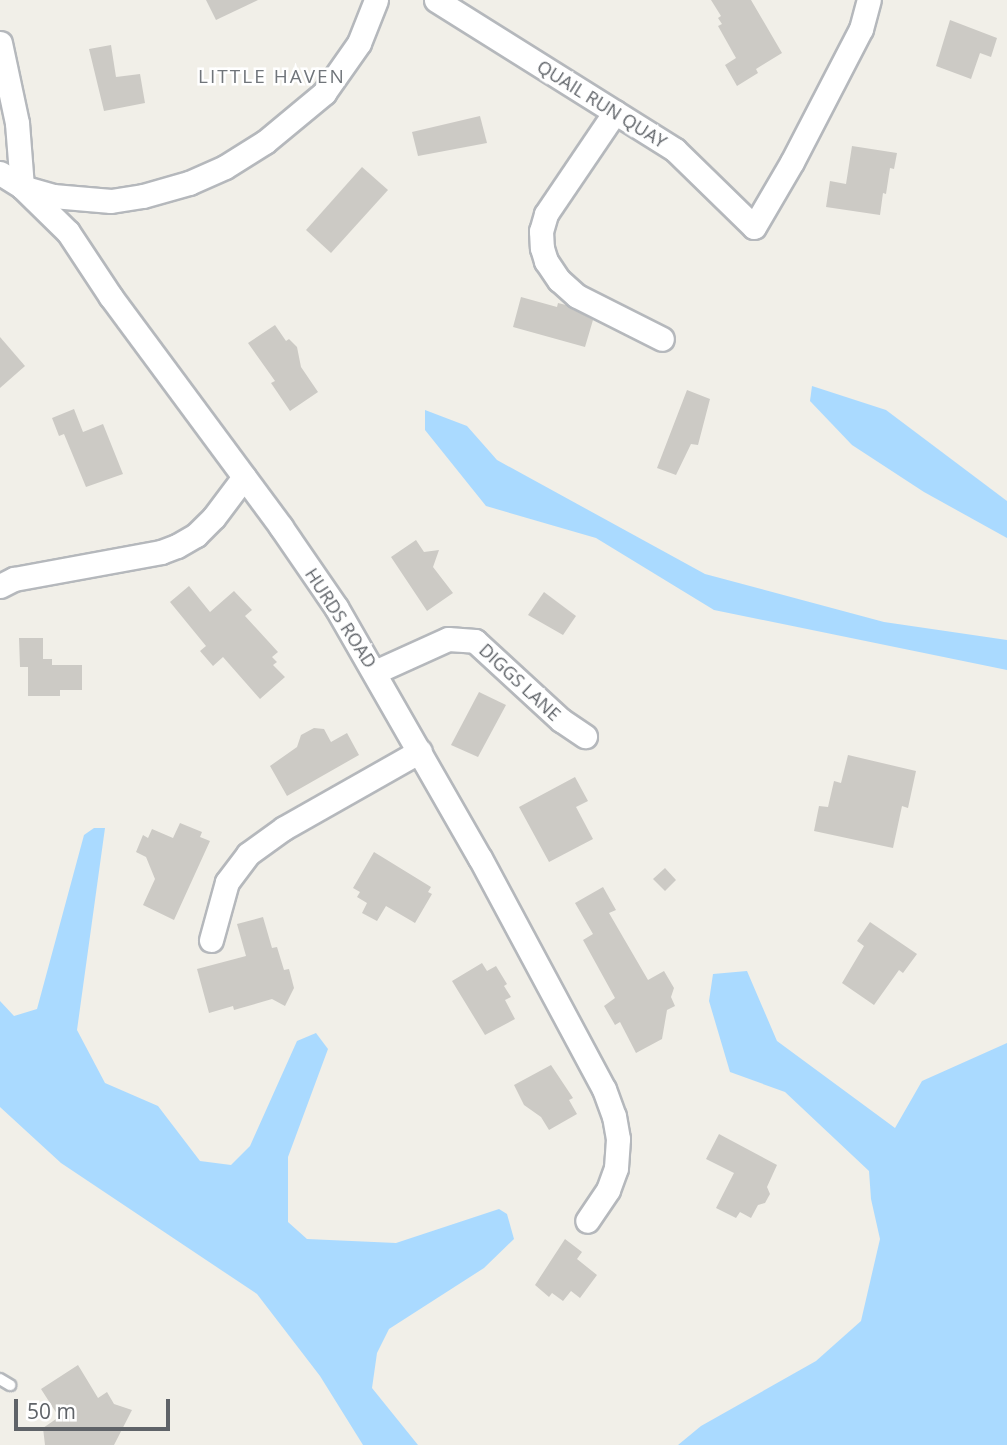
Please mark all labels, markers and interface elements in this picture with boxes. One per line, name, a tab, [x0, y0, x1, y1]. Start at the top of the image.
street label: QUAIL RUN QUAY	[533, 55, 671, 153]
district label: LITTLE HAVEN	[200, 66, 344, 88]
street label: HURDS ROAD	[301, 564, 381, 672]
street label: DIGGS LANE	[475, 639, 565, 725]
scale bar	[18, 1386, 173, 1430]
text: 50 m	[27, 1397, 76, 1425]

